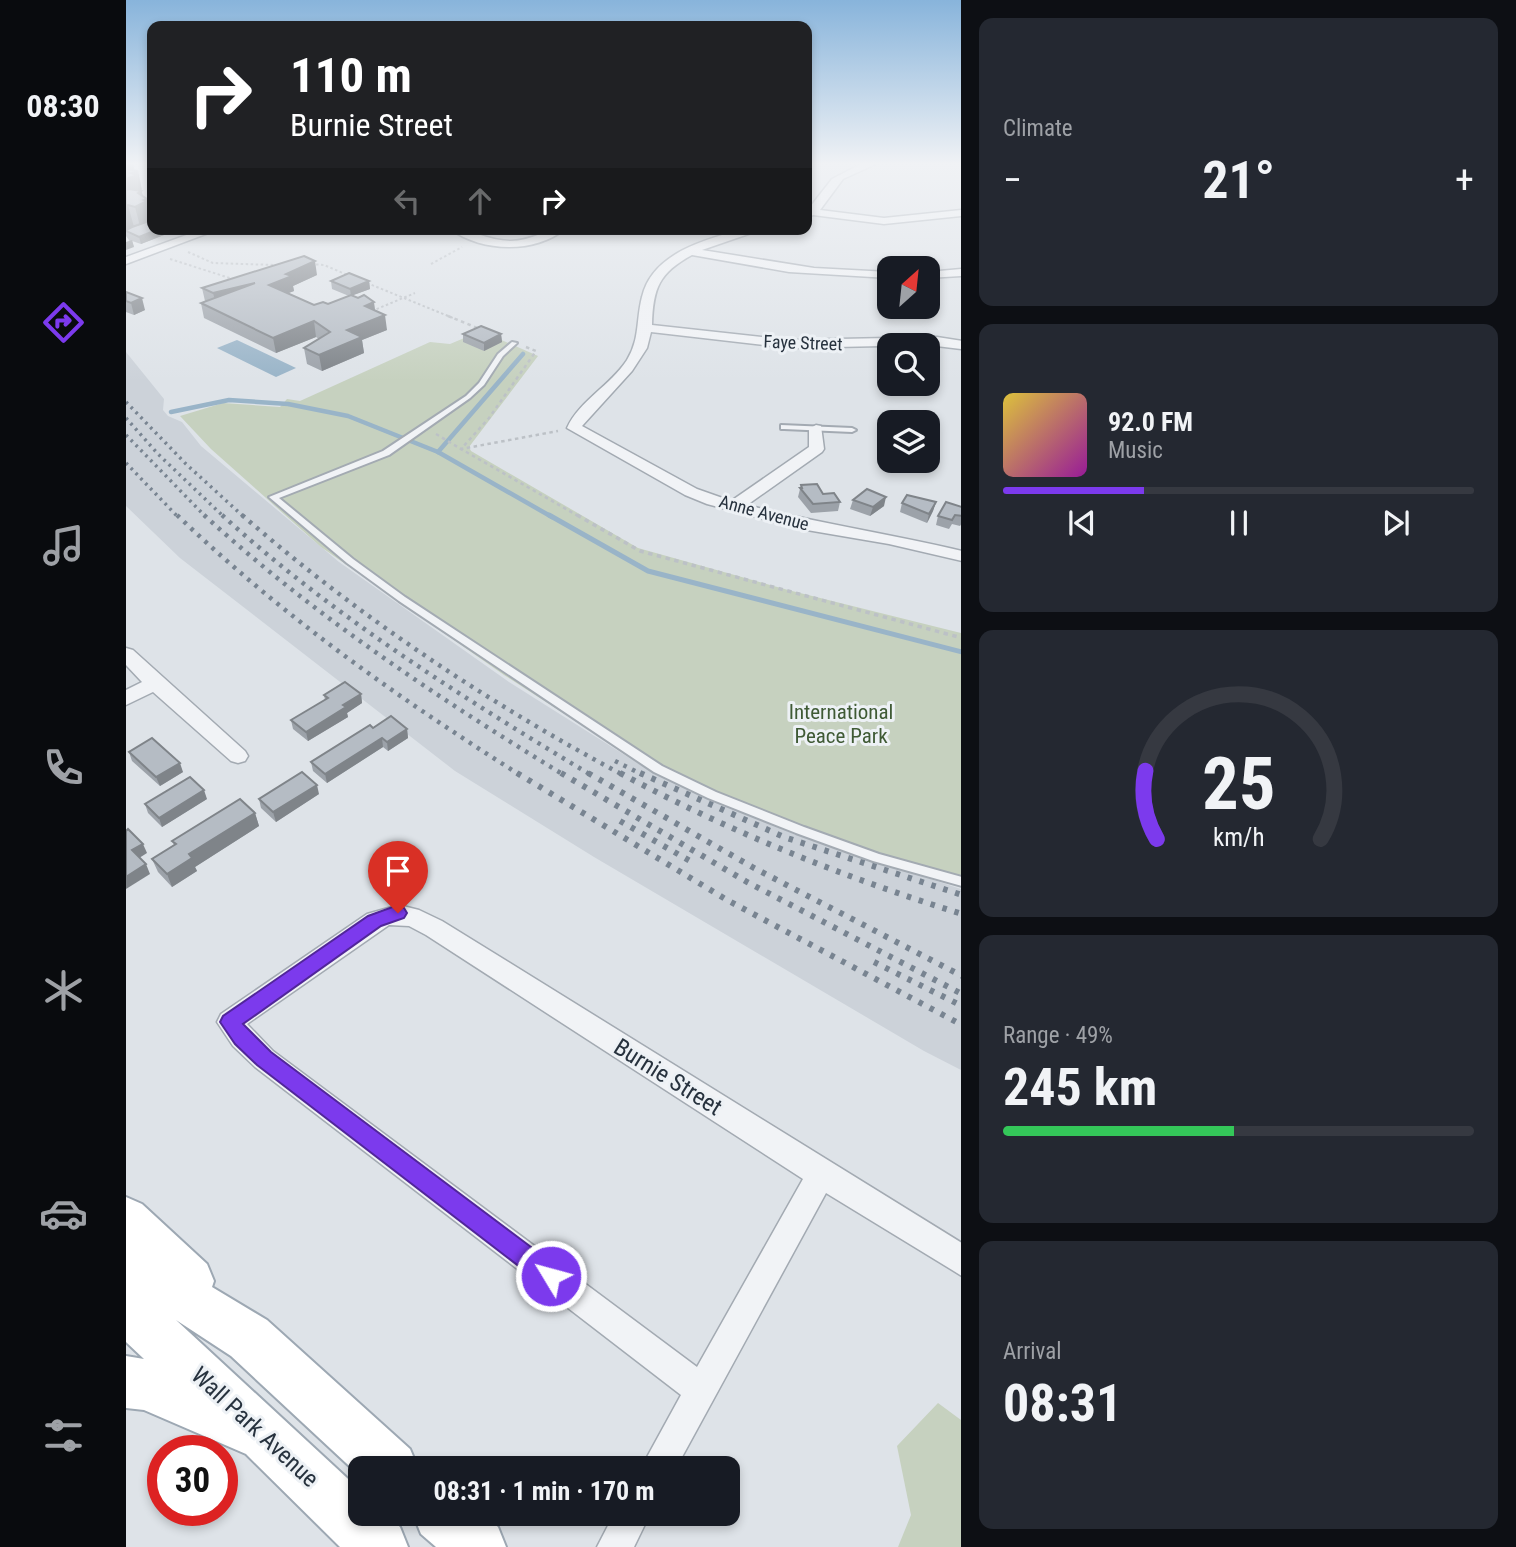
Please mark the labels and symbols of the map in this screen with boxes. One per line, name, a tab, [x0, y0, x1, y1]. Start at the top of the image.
north arrow	[877, 256, 940, 318]
street label: Faye Street	[763, 331, 843, 354]
street label: Anne Avenue	[717, 490, 811, 535]
park label: International Peace Park	[789, 700, 893, 748]
pin	[368, 841, 428, 913]
street label: Burnie Street	[609, 1033, 727, 1121]
position arrow	[514, 1239, 588, 1313]
street label: Wall Park Avenue	[186, 1361, 324, 1493]
speed limit sign: 30	[147, 1435, 238, 1526]

